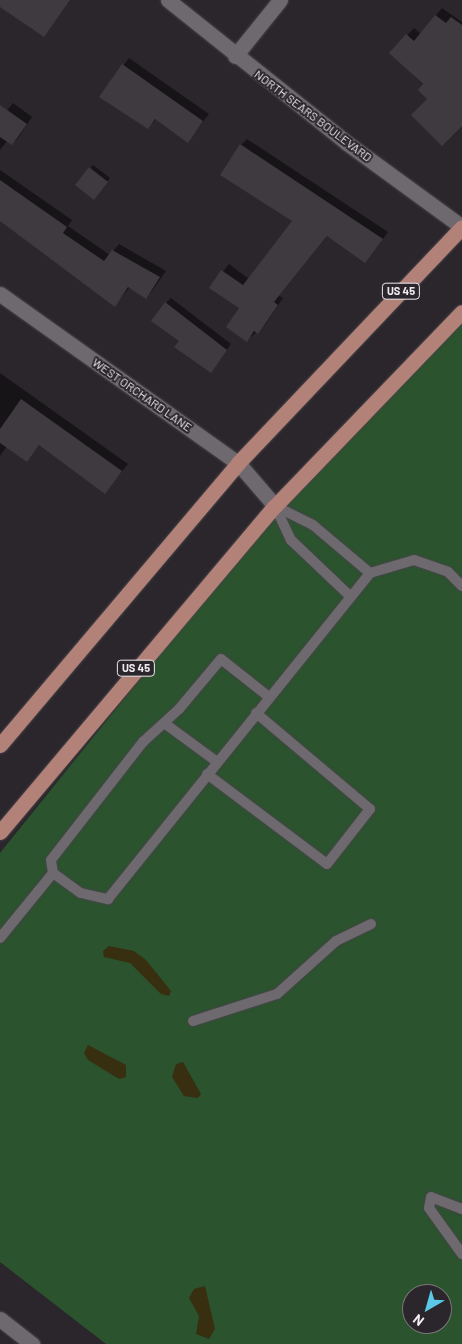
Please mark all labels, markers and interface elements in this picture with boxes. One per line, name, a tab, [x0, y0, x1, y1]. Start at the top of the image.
street label: NORTH SEARS BOULEVARD	[251, 67, 375, 165]
road number: US 45	[381, 282, 421, 300]
street label: WEST ORCHARD LANE	[90, 355, 194, 435]
road number: US 45	[116, 660, 156, 676]
north arrow	[402, 1284, 452, 1334]
text: N	[409, 1311, 427, 1330]

